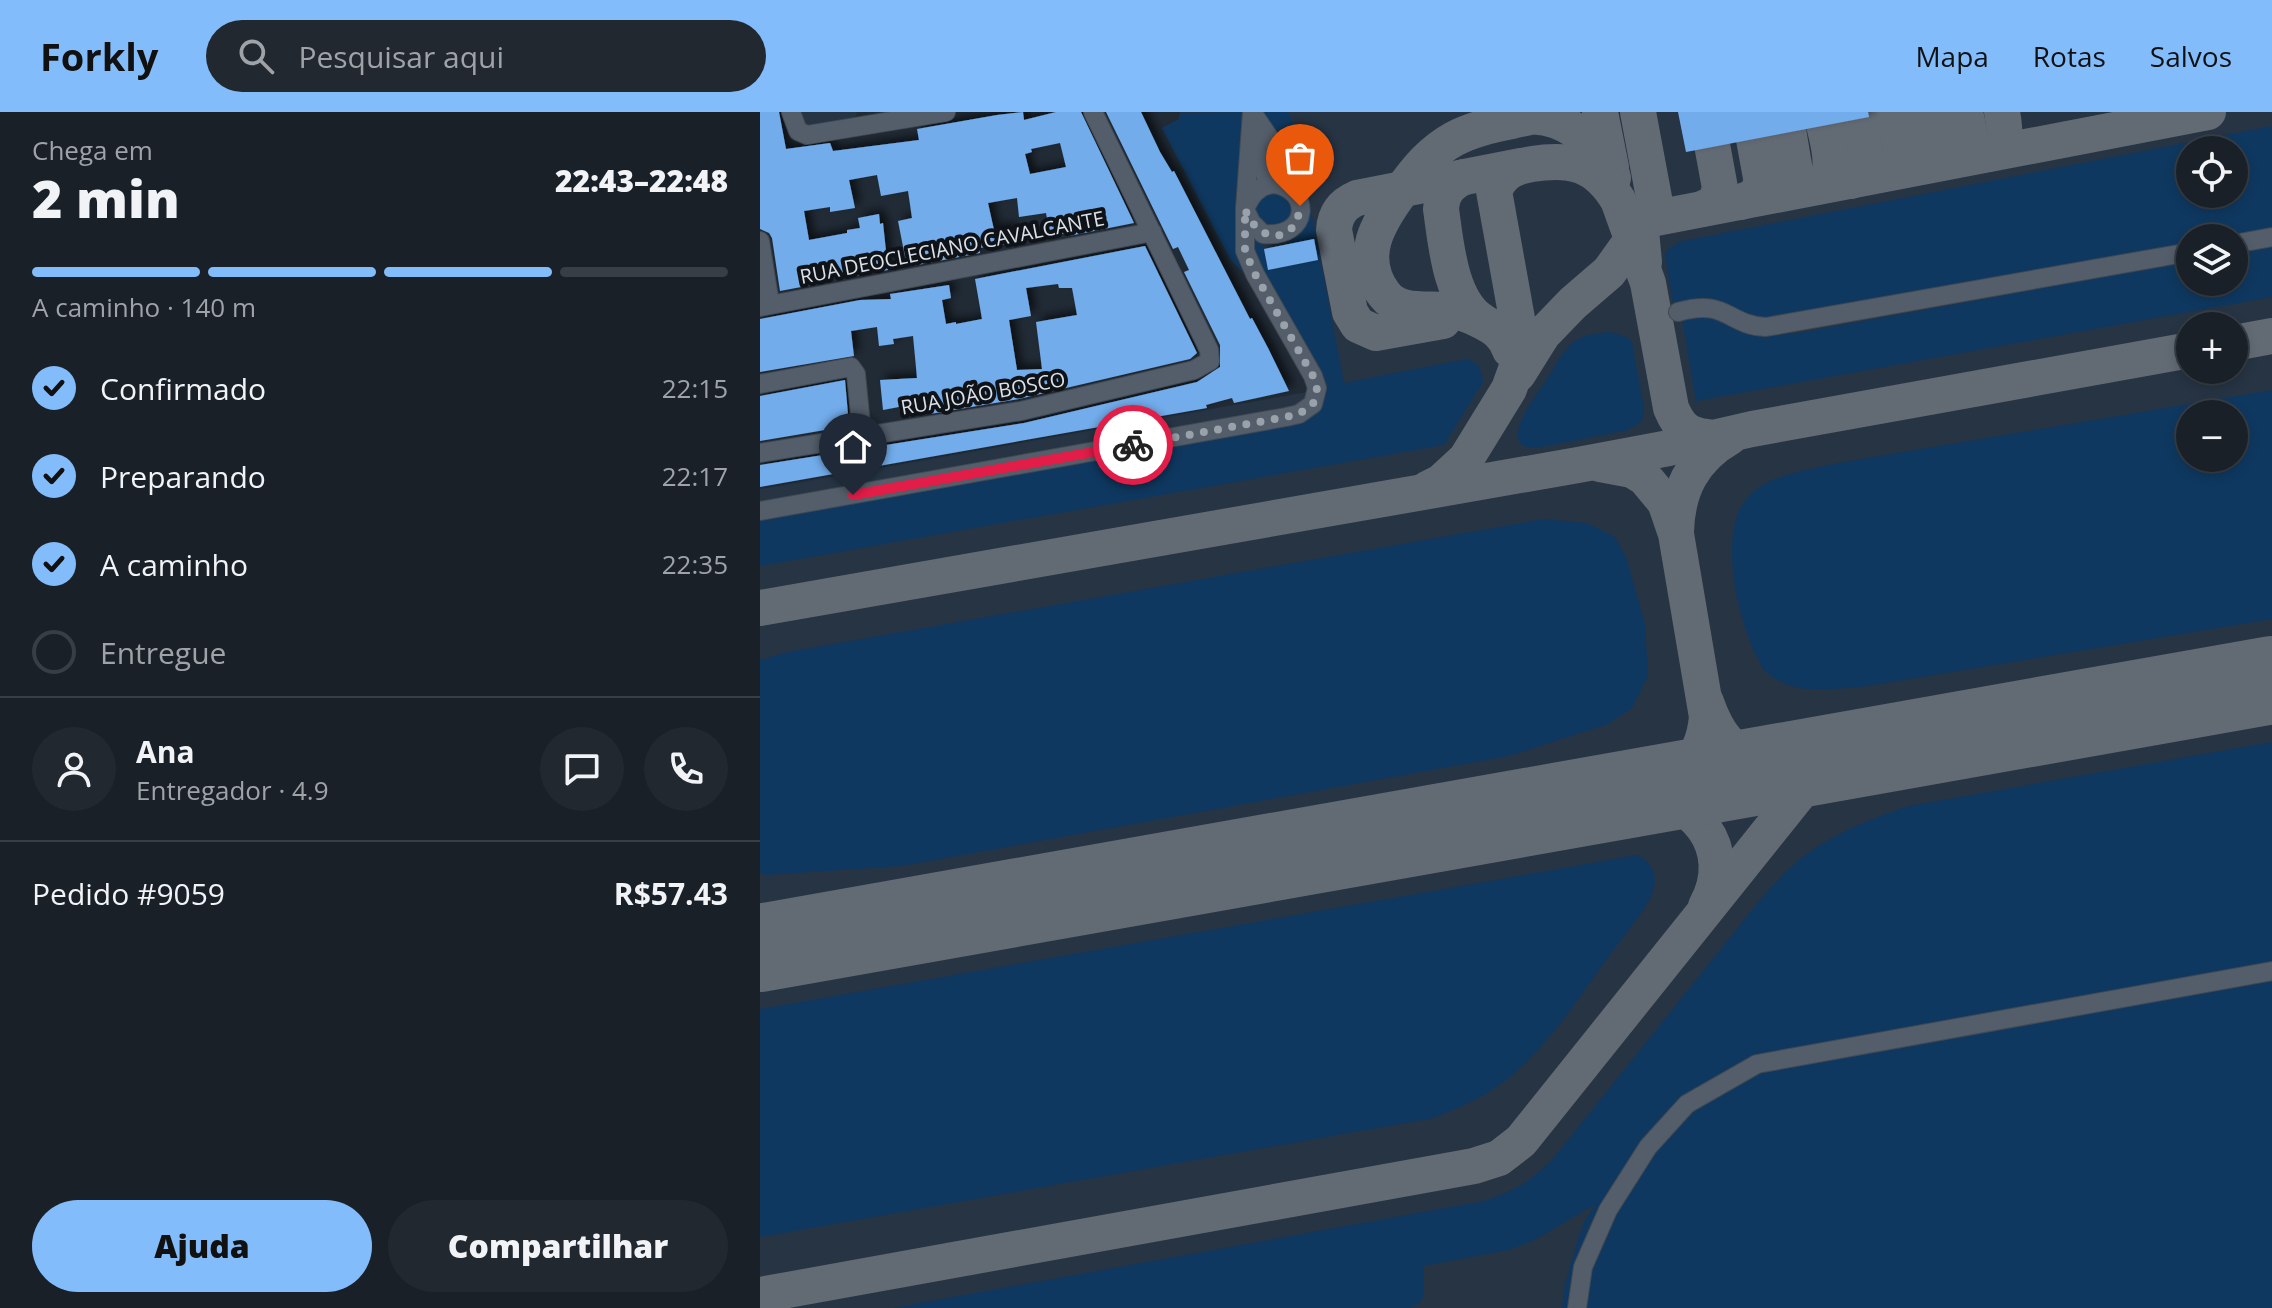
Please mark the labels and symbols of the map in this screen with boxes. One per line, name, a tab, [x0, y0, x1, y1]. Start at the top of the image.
pin	[1266, 124, 1334, 206]
street label: RUA DEOCLECIANO CAVALCANTE	[798, 204, 1106, 290]
street label: RUA JOÃO BOSCO	[899, 365, 1067, 421]
courier	[1093, 405, 1173, 485]
pin	[819, 413, 887, 495]

